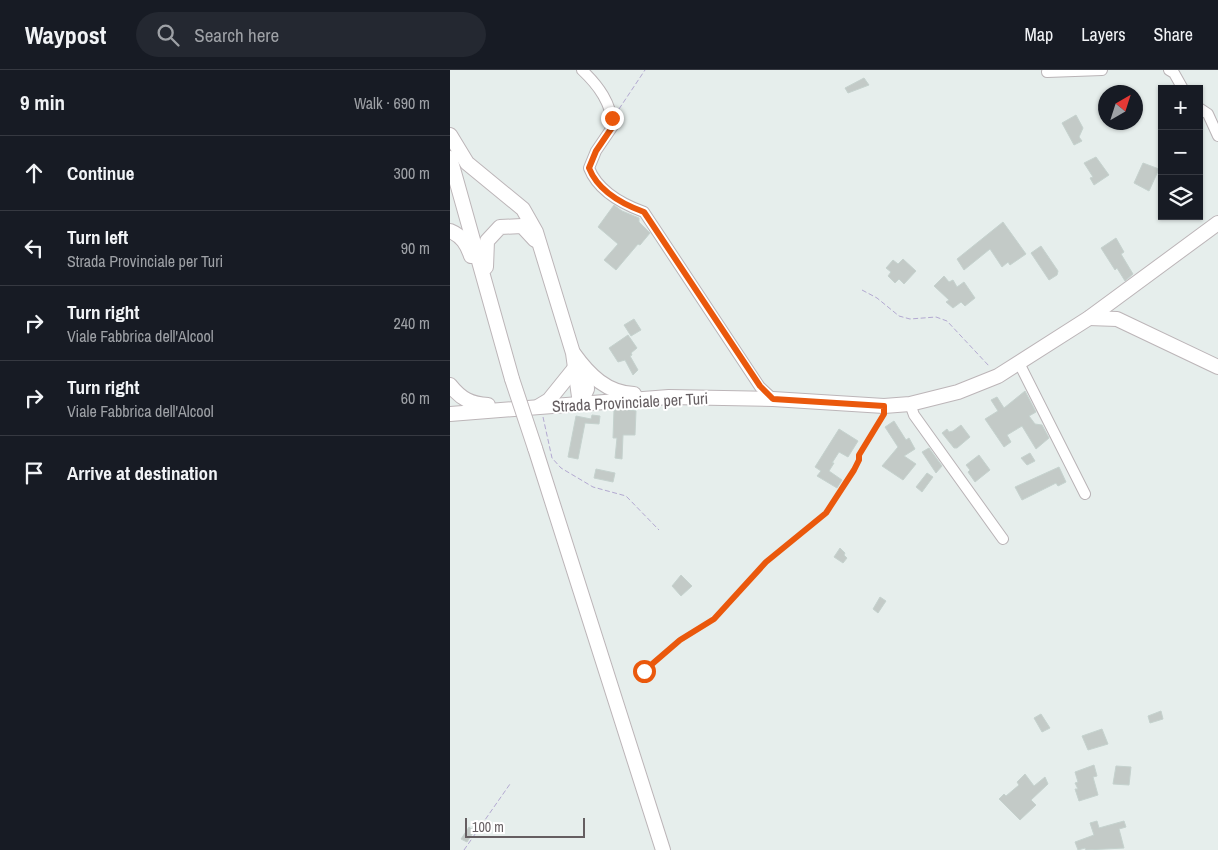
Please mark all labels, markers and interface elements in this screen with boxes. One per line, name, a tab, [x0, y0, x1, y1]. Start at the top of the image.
search box	[136, 12, 486, 57]
text: Waypost	[25, 19, 106, 51]
icon: search	[154, 21, 182, 49]
text: Search here	[194, 22, 279, 48]
text: Map	[1025, 22, 1053, 47]
text: Layers	[1081, 22, 1126, 47]
text: Share	[1154, 22, 1193, 47]
north arrow	[1098, 85, 1143, 130]
map controls	[1158, 85, 1203, 220]
button: +	[1158, 85, 1203, 130]
text: 9 min	[20, 88, 65, 117]
text: Walk · 690 m	[354, 92, 430, 114]
route end	[601, 107, 624, 130]
button: −	[1158, 130, 1203, 175]
icon: ahead	[20, 159, 48, 187]
text: Continue	[67, 160, 135, 186]
text: 300 m	[394, 162, 430, 184]
button: layers	[1158, 175, 1203, 220]
text: Turn left	[67, 224, 128, 250]
icon: left	[20, 234, 48, 262]
text: 90 m	[401, 237, 430, 259]
text: Strada Provinciale per Turi	[67, 250, 223, 272]
text: Turn right	[67, 299, 139, 325]
icon: right	[20, 309, 48, 337]
text: 240 m	[394, 312, 430, 334]
text: Viale Fabbrica dell'Alcool	[67, 325, 214, 347]
text: Turn right	[67, 374, 139, 400]
icon: right	[20, 384, 48, 412]
text: 60 m	[401, 387, 430, 409]
street label: Strada Provinciale per Turi	[551, 387, 709, 417]
text: Viale Fabbrica dell'Alcool	[67, 400, 214, 422]
icon: arrive	[20, 459, 48, 487]
text: Arrive at destination	[67, 460, 218, 486]
route start	[633, 660, 656, 683]
scale bar	[465, 815, 585, 838]
text: 100 m	[472, 818, 504, 836]

